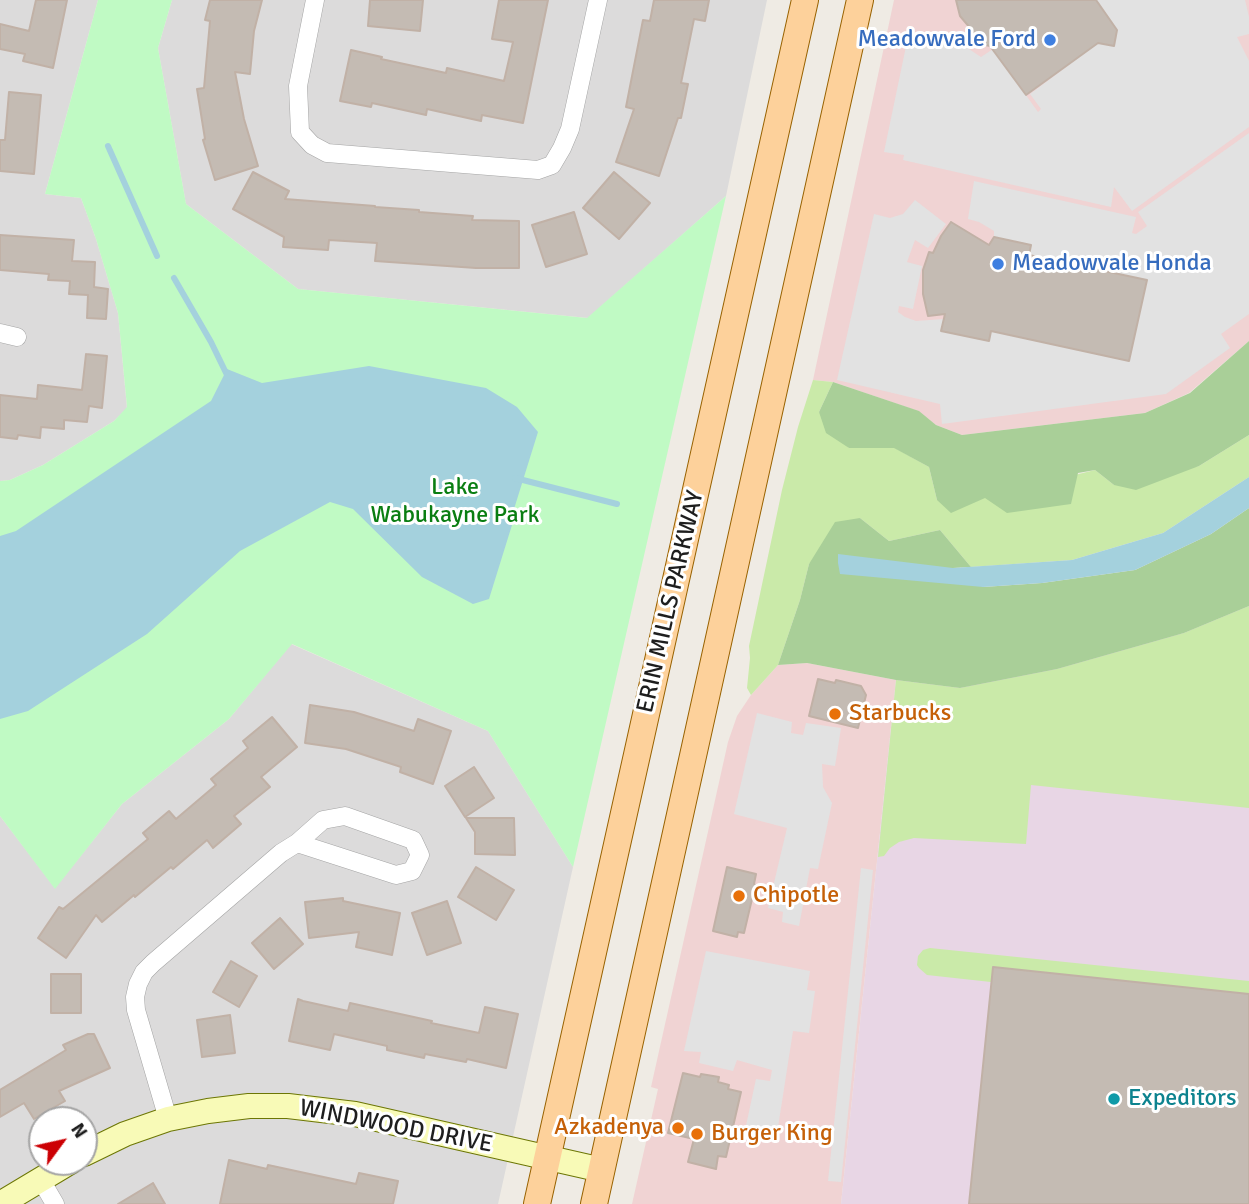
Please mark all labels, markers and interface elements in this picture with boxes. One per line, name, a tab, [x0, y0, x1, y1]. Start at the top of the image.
place label: Meadowvale Ford	[857, 26, 1036, 54]
marker: Meadowvale Ford	[1042, 32, 1058, 48]
place label: Meadowvale Honda	[1012, 250, 1212, 278]
marker: Meadowvale Honda	[990, 256, 1006, 272]
park label: Lake Wabukayne Park	[370, 474, 540, 530]
street label: ERIN MILLS PARKWAY	[631, 488, 711, 716]
place label: Starbucks	[849, 700, 951, 728]
marker: Starbucks	[827, 706, 843, 722]
place label: Chipotle	[753, 882, 839, 910]
marker: Chipotle	[731, 888, 747, 904]
place label: Expeditors	[1128, 1085, 1236, 1113]
marker: Expeditors	[1106, 1091, 1122, 1107]
street label: WINDWOOD DRIVE	[297, 1094, 495, 1160]
north arrow	[28, 1106, 98, 1176]
place label: Azkadenya	[554, 1114, 664, 1142]
text: N	[65, 1119, 93, 1143]
marker: Azkadenya	[670, 1120, 686, 1136]
place label: Burger King	[711, 1120, 833, 1148]
marker: Burger King	[689, 1126, 705, 1142]

